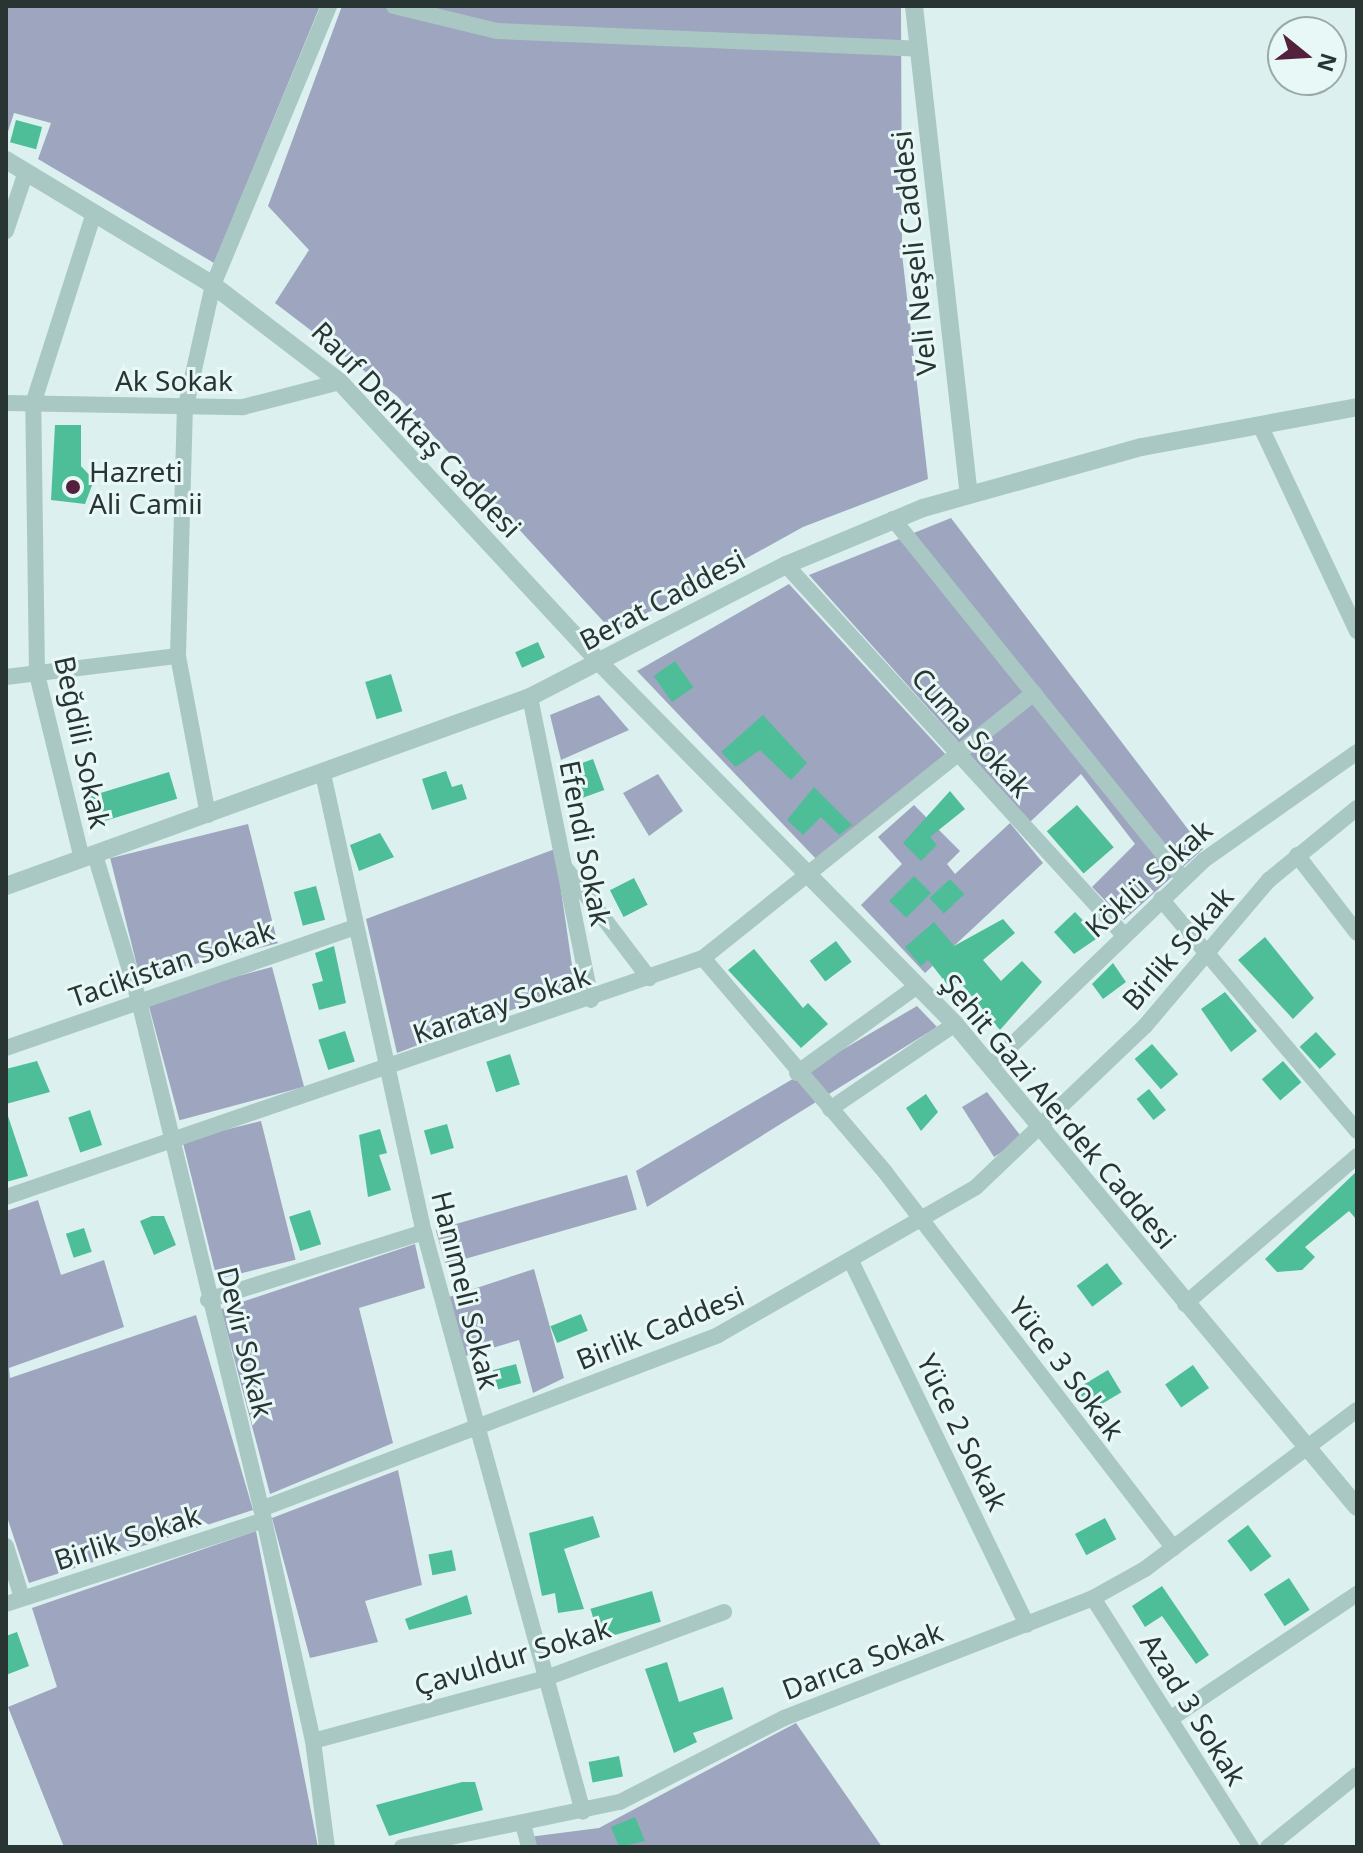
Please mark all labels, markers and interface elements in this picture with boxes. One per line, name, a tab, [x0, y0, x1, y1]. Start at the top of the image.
north arrow	[1267, 16, 1347, 96]
text: N	[1311, 50, 1345, 76]
street label: Veli Neşeli Caddesi	[883, 129, 943, 377]
street label: Rauf Denktaş Caddesi	[305, 314, 529, 544]
street label: Ak Sokak	[115, 363, 233, 397]
place label: Hazreti Ali Camii	[89, 454, 203, 520]
marker: Hazreti Ali Camii	[64, 478, 82, 496]
street label: Berat Caddesi	[574, 541, 750, 657]
street label: Beğdili Sokak	[48, 653, 118, 831]
street label: Cuma Sokak	[905, 661, 1039, 803]
street label: Efendi Sokak	[553, 757, 619, 929]
street label: Köklü Sokak	[1078, 812, 1218, 944]
street label: Birlik Sokak	[1115, 880, 1239, 1016]
street label: Tacikistan Sokak	[65, 912, 277, 1014]
street label: Karatay Sokak	[408, 958, 594, 1050]
street label: Şehit Gazi Alerdek Caddesi	[934, 967, 1184, 1255]
street label: Hanımeli Sokak	[425, 1188, 507, 1392]
street label: Devir Sokak	[211, 1263, 281, 1421]
street label: Birlik Caddesi	[571, 1278, 749, 1376]
street label: Yüce 3 Sokak	[1002, 1290, 1132, 1446]
street label: Yüce 2 Sokak	[911, 1348, 1015, 1516]
street label: Birlik Sokak	[50, 1498, 204, 1576]
street label: Çavuldur Sokak	[410, 1610, 614, 1702]
street label: Darıca Sokak	[777, 1614, 947, 1706]
street label: Azad 3 Sokak	[1134, 1627, 1254, 1791]

